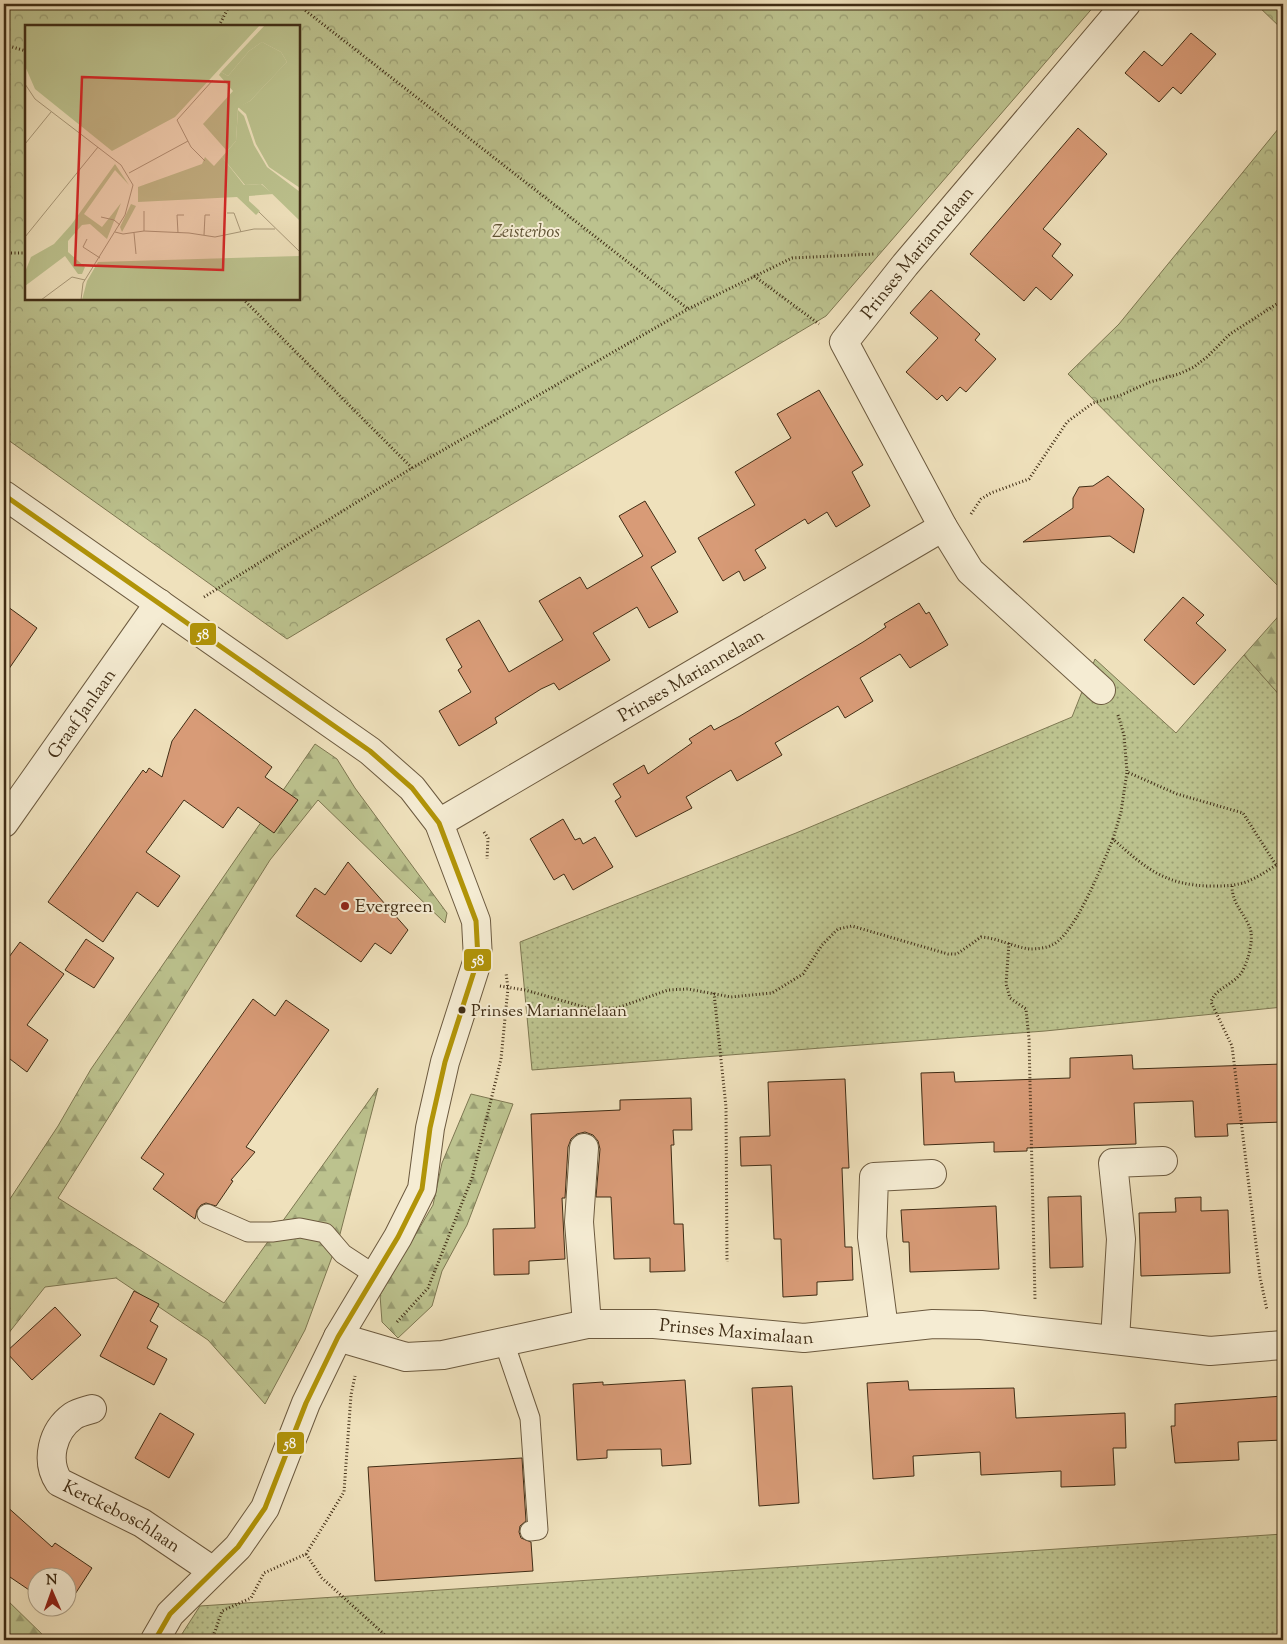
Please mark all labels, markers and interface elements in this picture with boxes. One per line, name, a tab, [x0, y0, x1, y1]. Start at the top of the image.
inset map	[25, 25, 300, 300]
street label: Prinses Mariannelaan	[856, 181, 981, 326]
park label: Zeisterbos	[492, 220, 560, 246]
line badge: 58	[189, 622, 217, 646]
street label: Prinses Mariannelaan	[614, 624, 770, 730]
text: 58	[196, 626, 209, 646]
street label: Graaf Janlaan	[42, 664, 124, 765]
place label: Evergreen	[355, 895, 433, 921]
marker: Evergreen	[339, 900, 351, 912]
line badge: 58	[463, 948, 492, 972]
text: 58	[471, 952, 484, 972]
place label: Prinses Mariannelaan	[471, 1000, 627, 1024]
marker: Prinses Mariannelaan	[457, 1005, 467, 1015]
street label: Prinses Maximalaan	[658, 1314, 815, 1353]
line badge: 58	[276, 1431, 305, 1455]
text: 58	[283, 1435, 296, 1455]
street label: Kerckeboschlaan	[58, 1475, 185, 1560]
north arrow	[28, 1566, 78, 1616]
text: N	[46, 1571, 58, 1591]

